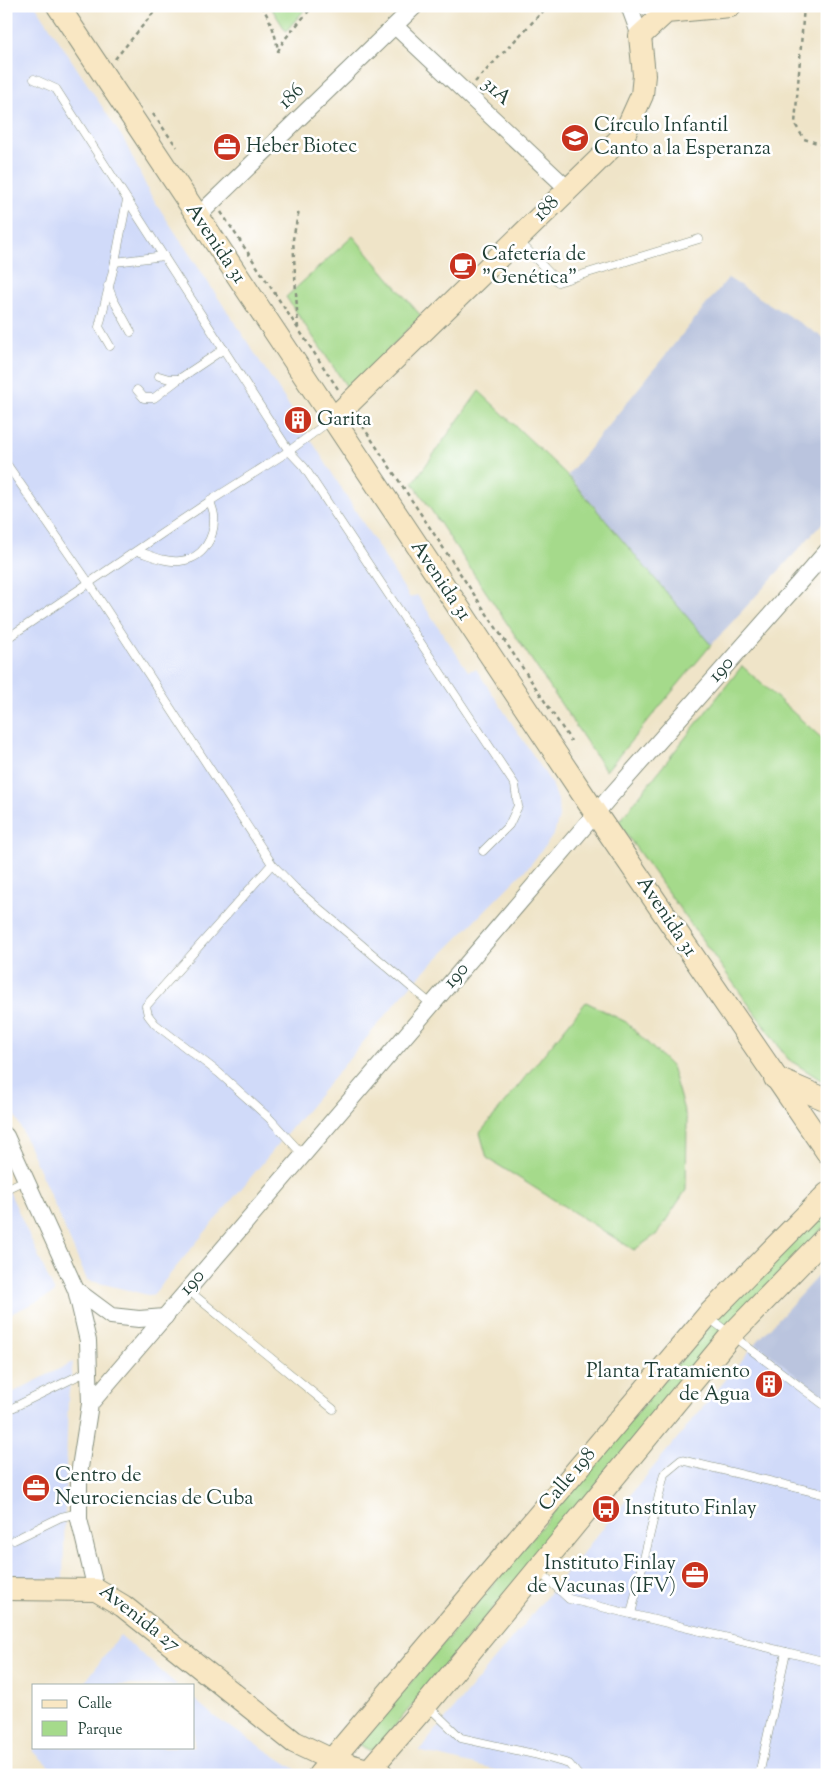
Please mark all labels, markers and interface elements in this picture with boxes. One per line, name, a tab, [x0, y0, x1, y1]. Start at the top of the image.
street label: 31A	[475, 71, 517, 113]
street label: 186	[272, 77, 312, 117]
place label: Círculo Infantil Canto a la Esperanza	[594, 112, 771, 164]
school or university icon: Círculo Infantil Canto a la Esperanza	[560, 123, 590, 153]
office icon: Heber Biotec	[212, 132, 242, 162]
place label: Heber Biotec	[246, 133, 357, 162]
street label: 188	[527, 189, 567, 229]
street label: Avenida 31	[177, 198, 253, 290]
place label: Cafetería de "Genética"	[482, 241, 586, 293]
cafe icon: Cafetería de "Genética"	[448, 251, 478, 281]
building icon: Garita	[283, 405, 313, 435]
place label: Garita	[317, 406, 371, 435]
street label: Avenida 31	[402, 535, 478, 627]
street label: 190	[702, 650, 742, 690]
street label: Avenida 31	[628, 871, 704, 963]
street label: 190	[437, 956, 477, 996]
street label: 190	[173, 1263, 213, 1303]
place label: Planta Tratamiento de Agua	[586, 1358, 750, 1410]
building icon: Planta Tratamiento de Agua	[754, 1369, 784, 1399]
street label: Calle 198	[532, 1442, 604, 1518]
place label: Centro de Neurociencias de Cuba	[55, 1462, 254, 1514]
office icon: Centro de Neurociencias de Cuba	[21, 1473, 51, 1503]
bus stop icon: Instituto Finlay	[591, 1494, 621, 1524]
place label: Instituto Finlay	[625, 1495, 757, 1524]
place label: Instituto Finlay de Vacunas (IFV)	[527, 1550, 676, 1602]
office icon: Instituto Finlay de Vacunas (IFV)	[680, 1560, 710, 1590]
street label: Avenida 27	[92, 1578, 186, 1660]
legend	[32, 1684, 195, 1748]
text: Calle	[78, 1694, 112, 1715]
text: Parque	[78, 1720, 122, 1741]

